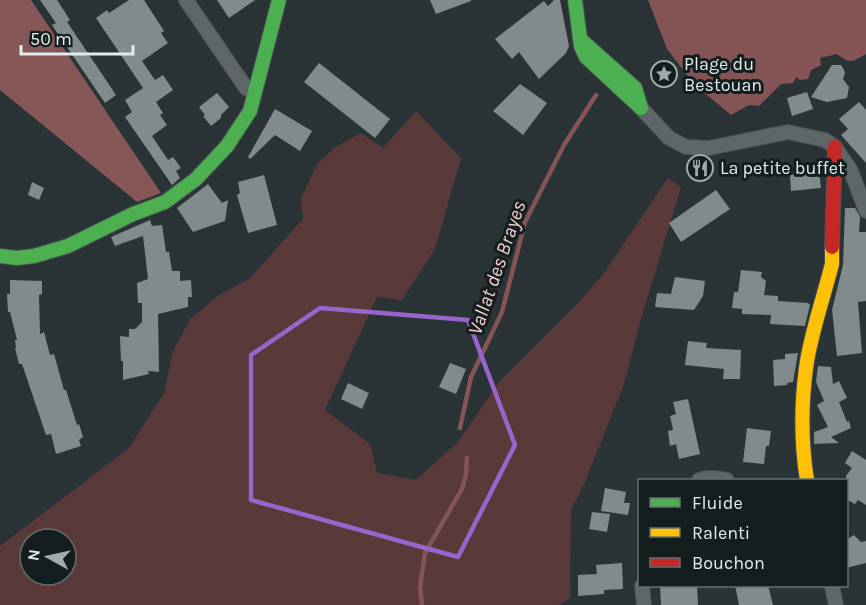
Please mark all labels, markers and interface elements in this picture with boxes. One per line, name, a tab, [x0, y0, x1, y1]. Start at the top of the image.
scale bar	[21, 18, 134, 56]
text: 50 m	[30, 28, 72, 50]
place label: Plage du Bestouan	[684, 53, 762, 96]
place icon: Plage du Bestouan	[649, 59, 679, 89]
restaurant icon: La petite buffet	[685, 153, 715, 183]
place label: La petite buffet	[720, 157, 845, 179]
water label: Vallat des Brayes	[463, 198, 531, 338]
legend	[638, 479, 848, 587]
text: Fluide	[692, 492, 743, 514]
text: Ralenti	[692, 522, 750, 544]
north arrow	[18, 527, 78, 587]
text: N	[23, 548, 44, 562]
text: Bouchon	[692, 552, 765, 574]

